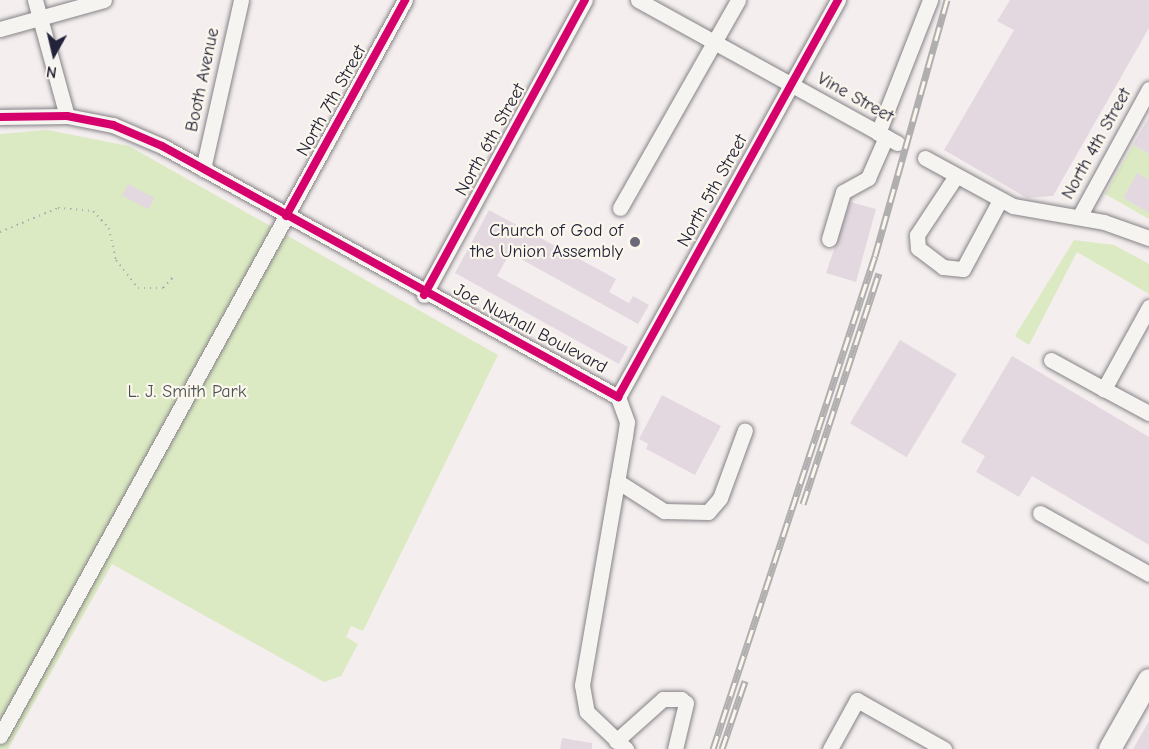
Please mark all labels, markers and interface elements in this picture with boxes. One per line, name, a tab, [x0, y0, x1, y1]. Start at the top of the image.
north arrow	[24, 24, 84, 84]
street label: Booth Avenue	[181, 26, 225, 134]
street label: North 7th Street	[293, 42, 371, 160]
text: N	[45, 62, 58, 81]
street label: Vine Street	[813, 68, 897, 128]
street label: North 6th Street	[451, 80, 531, 200]
street label: North 4th Street	[1058, 85, 1136, 203]
street label: North 5th Street	[673, 131, 753, 251]
place label: Church of God of the Union Assembly	[470, 221, 623, 264]
marker: Church of God of the Union Assembly	[628, 235, 642, 249]
street label: Joe Nuxhall Boulevard	[450, 279, 610, 379]
park label: L. J. Smith Park	[128, 381, 246, 403]

